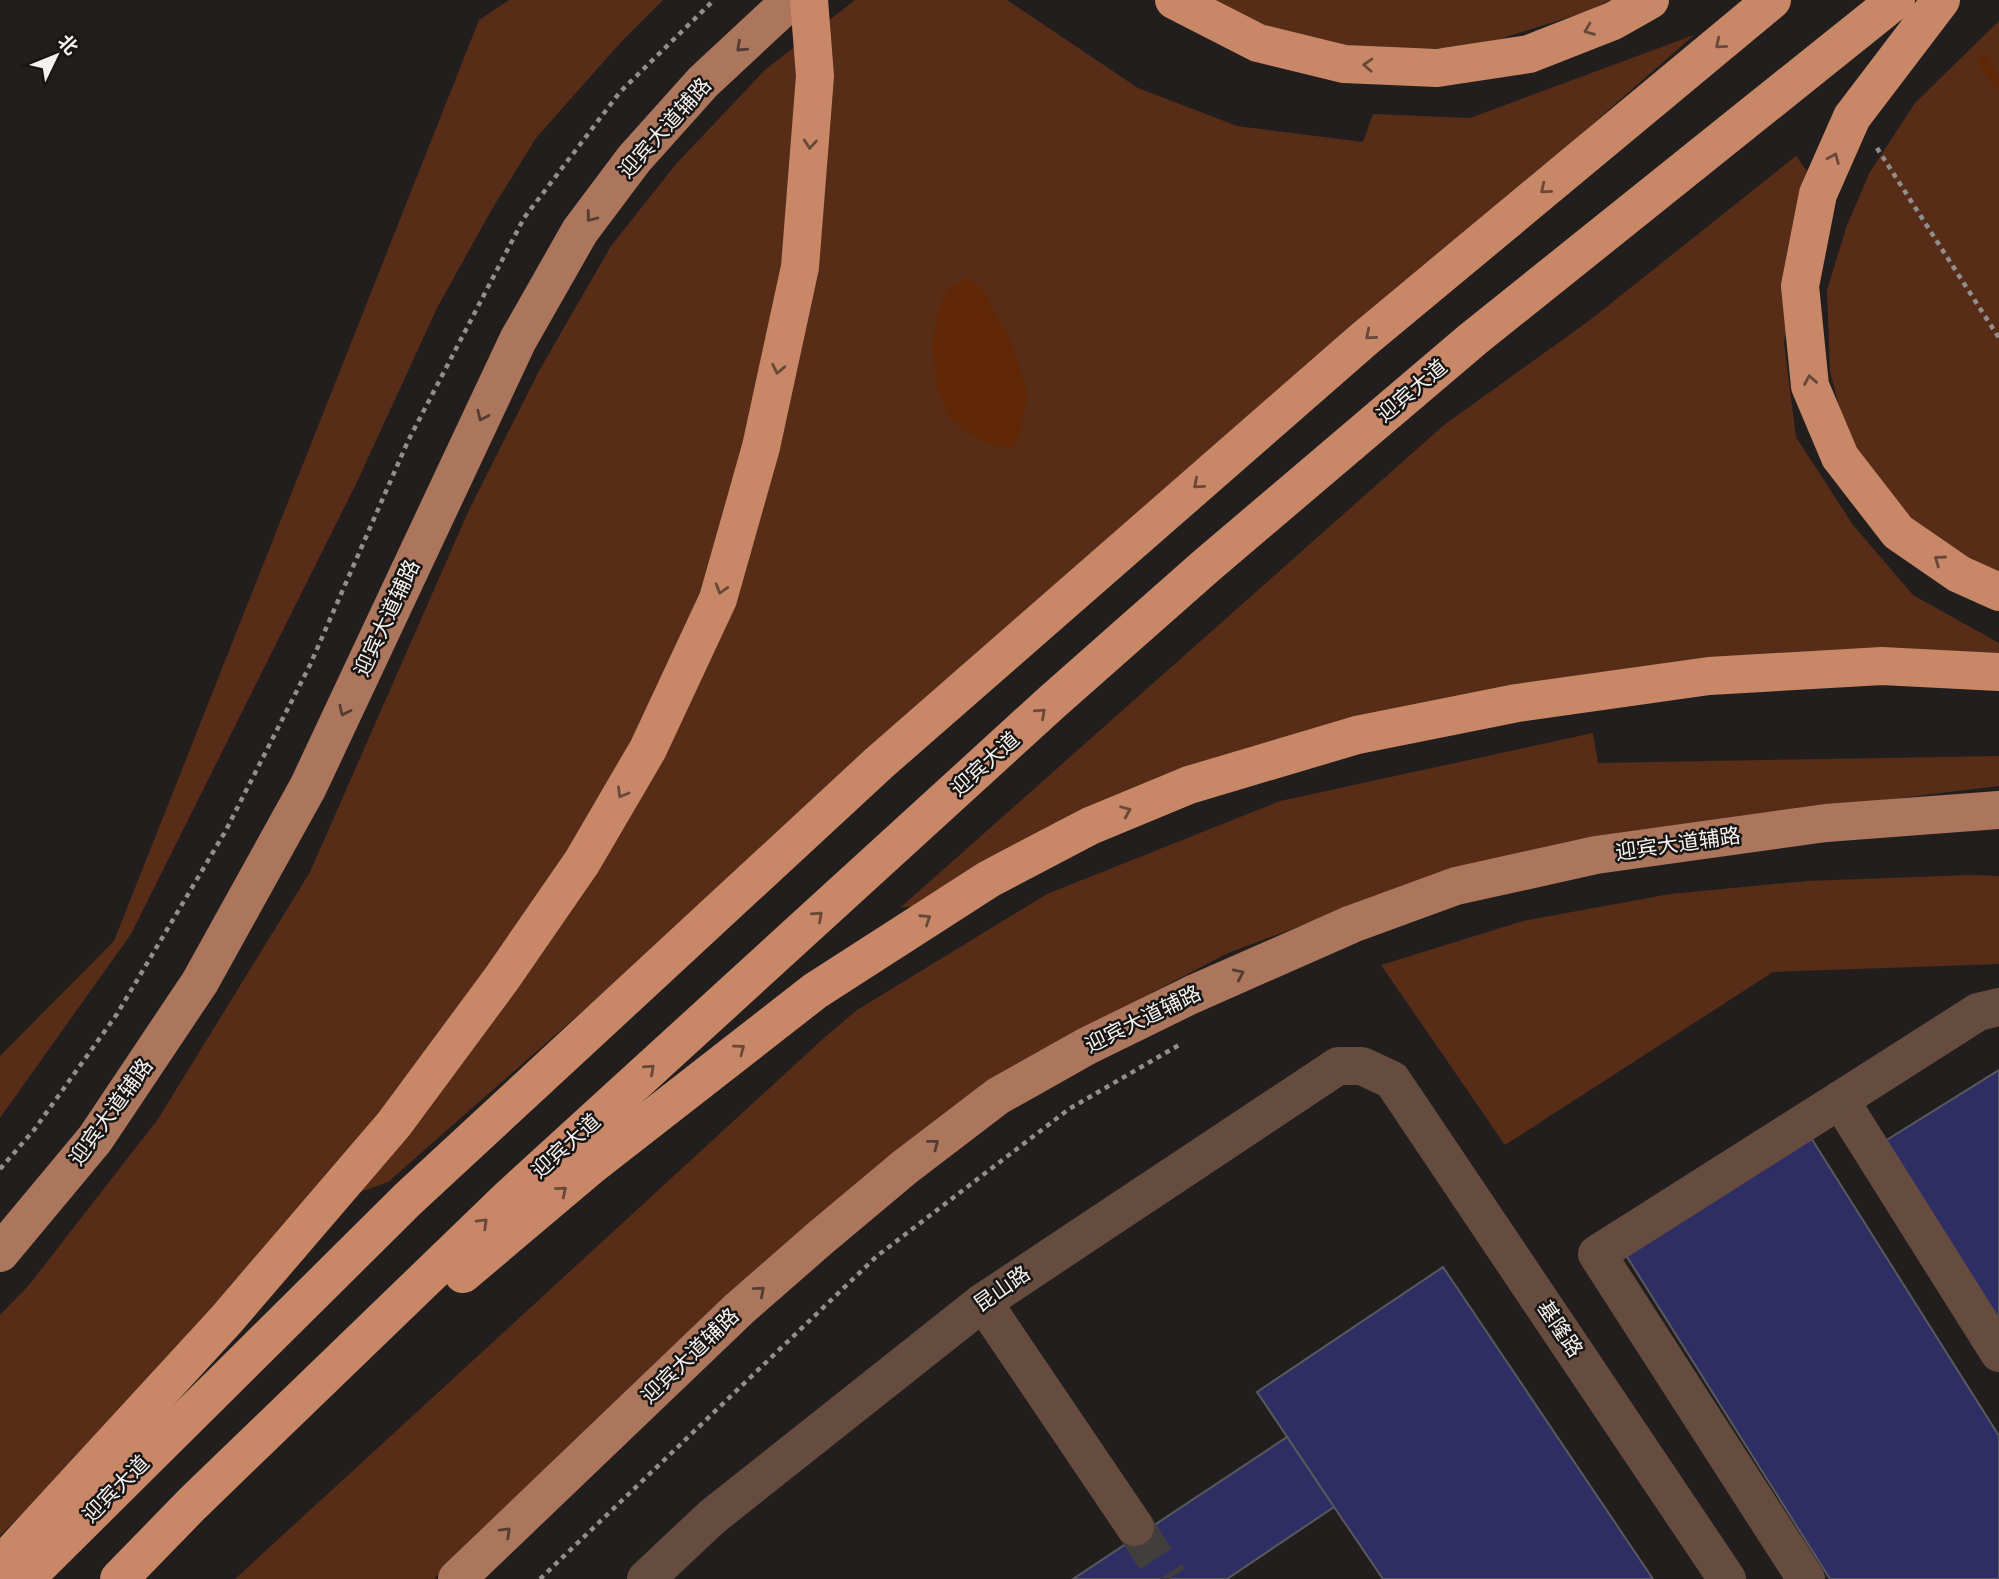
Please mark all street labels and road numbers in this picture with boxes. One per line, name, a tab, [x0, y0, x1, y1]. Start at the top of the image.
street label: 迎宾大道辅路	[613, 72, 715, 182]
street label: 迎宾大道	[1371, 354, 1451, 426]
street label: 迎宾大道辅路	[349, 555, 424, 680]
street label: 迎宾大道	[945, 726, 1024, 800]
street label: 迎宾大道辅路	[1614, 822, 1742, 864]
street label: 迎宾大道辅路	[1081, 980, 1204, 1057]
street label: 迎宾大道辅路	[63, 1053, 157, 1169]
street label: 迎宾大道	[526, 1108, 605, 1182]
street label: 昆山路	[969, 1260, 1034, 1316]
street label: 基隆路	[1533, 1296, 1588, 1361]
street label: 迎宾大道辅路	[636, 1303, 743, 1408]
street label: 迎宾大道	[77, 1450, 153, 1526]

